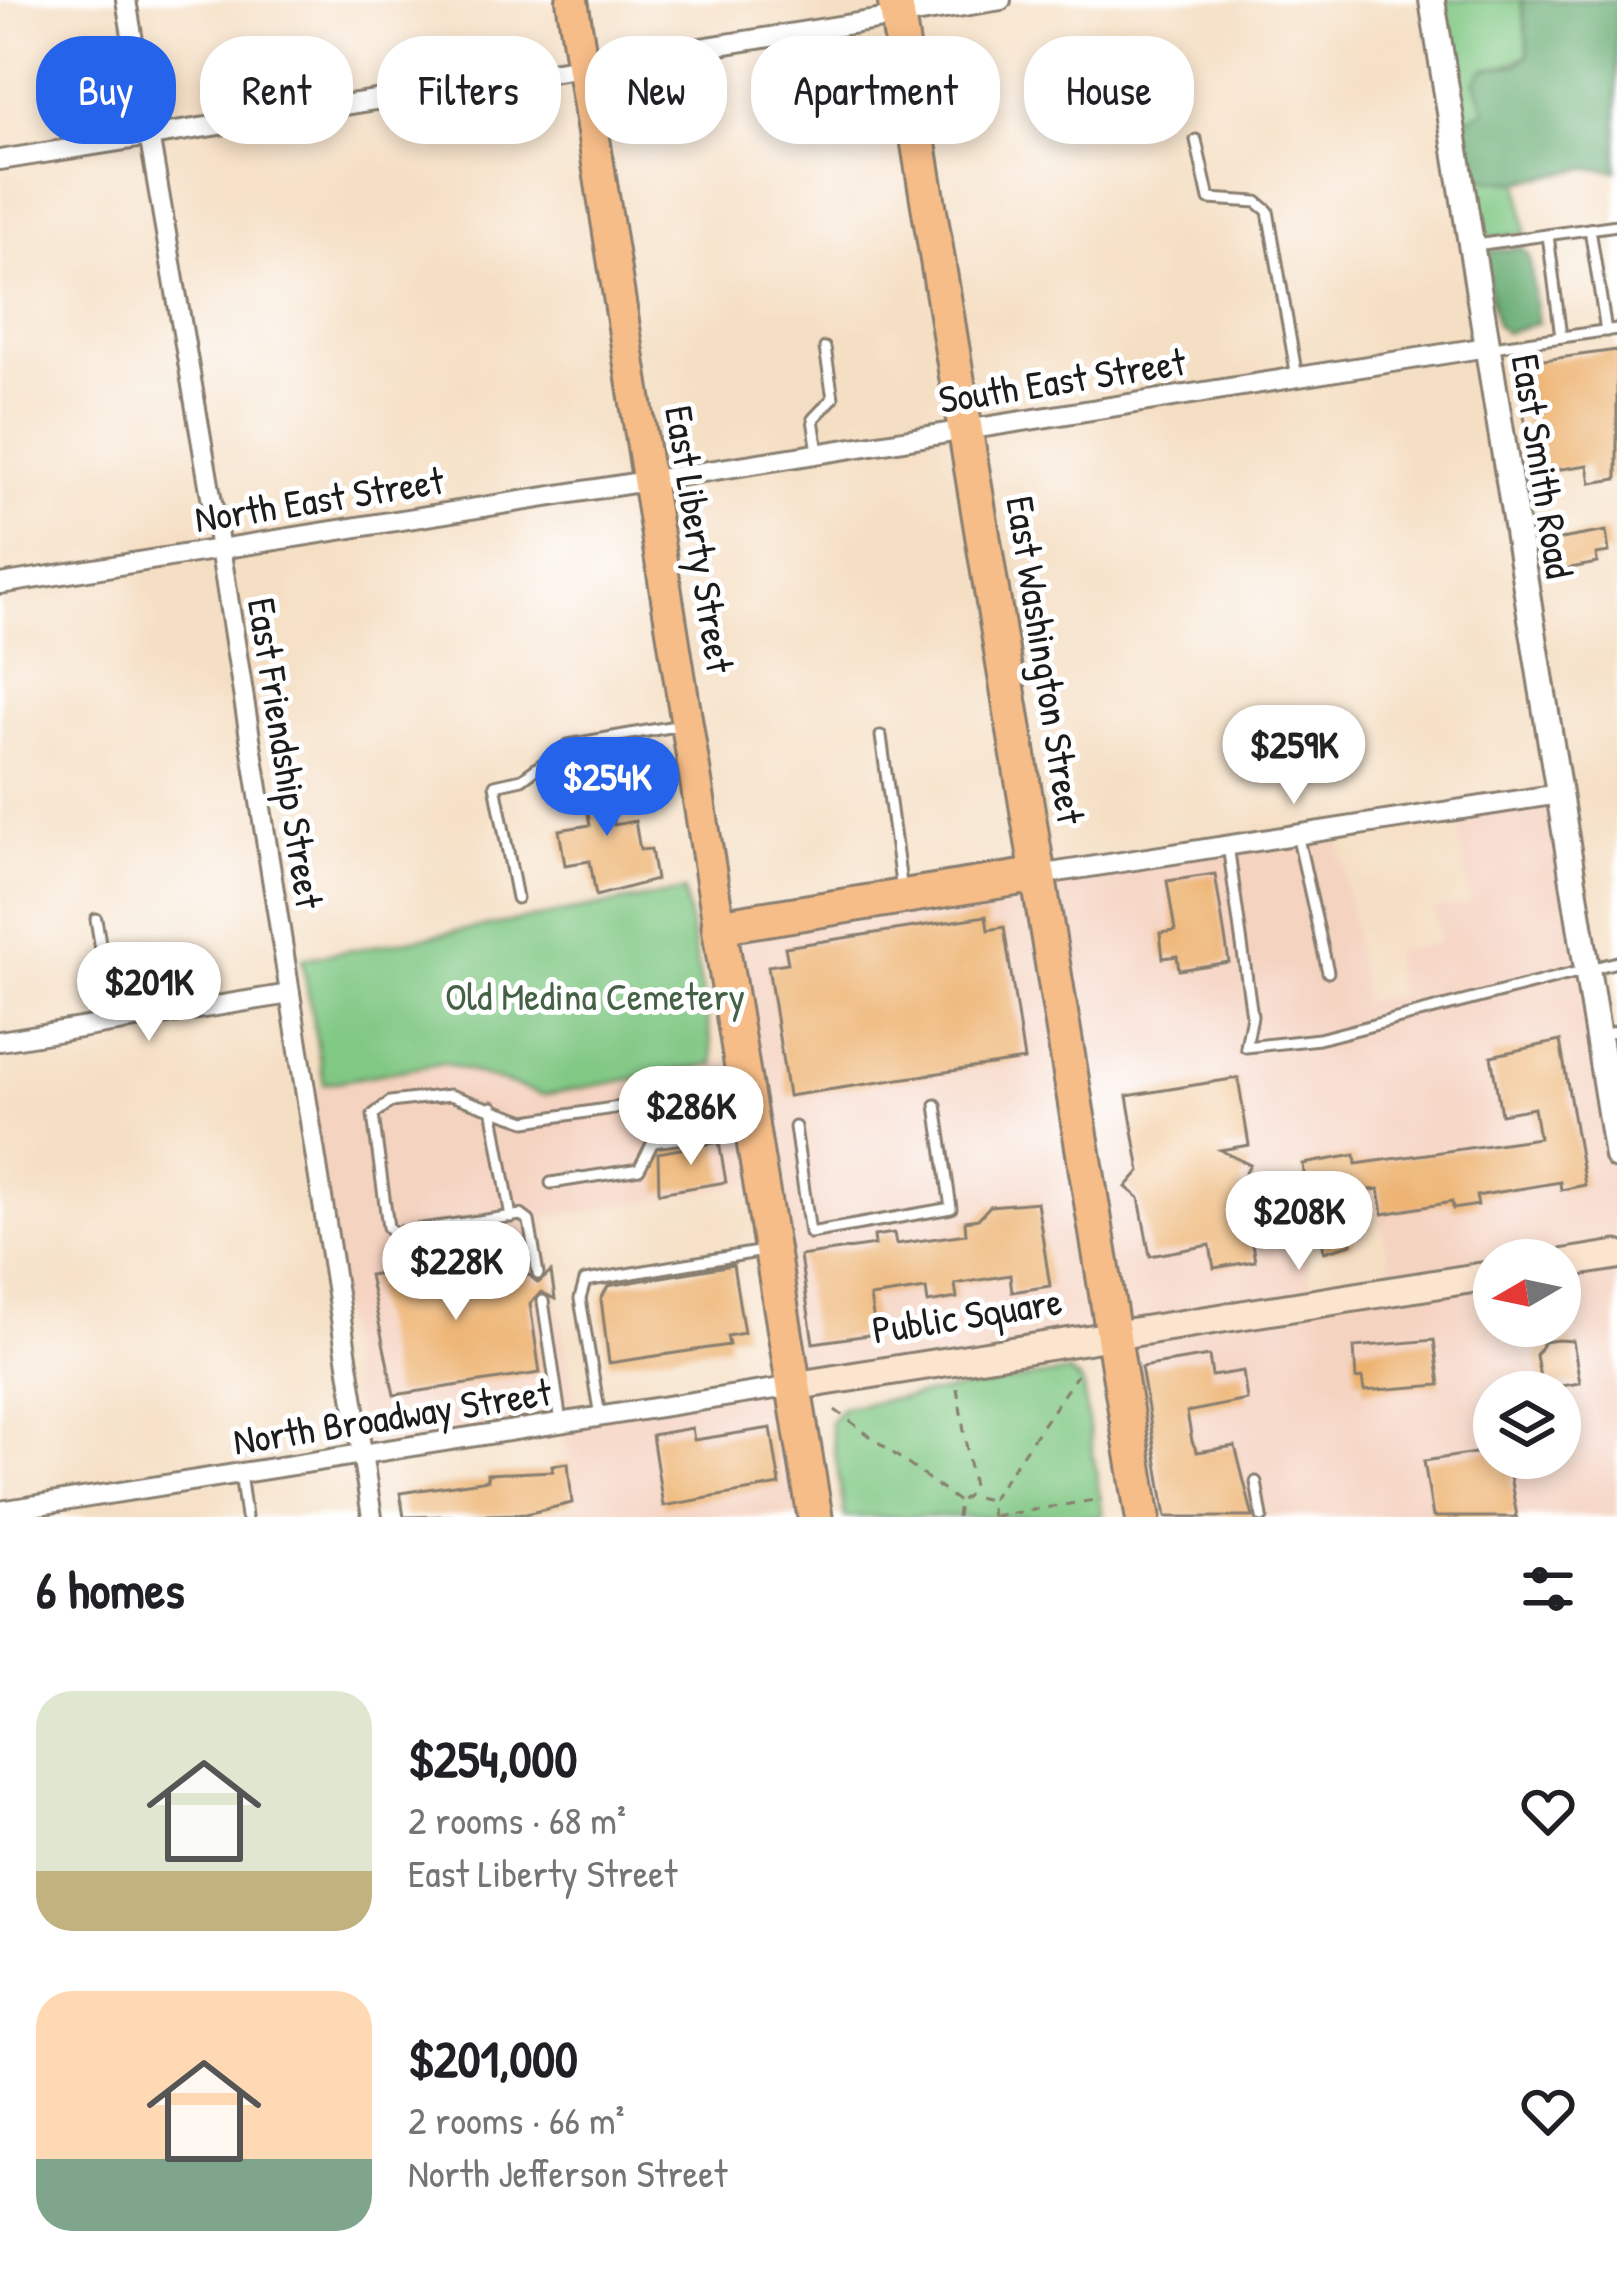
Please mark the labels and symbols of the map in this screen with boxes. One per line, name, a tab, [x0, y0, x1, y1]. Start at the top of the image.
street label: South East Street	[935, 334, 1189, 425]
street label: East Smith Road	[1500, 350, 1587, 582]
street label: East Liberty Street	[653, 402, 748, 677]
street label: North East Street	[191, 453, 448, 544]
street label: East Washington Street	[994, 492, 1099, 828]
street label: East Friendship Street	[236, 594, 337, 912]
pin: $259K	[1210, 705, 1378, 807]
pin: $254K	[523, 737, 691, 839]
pin: $201K	[65, 942, 233, 1044]
park label: Old Medina Cemetery	[445, 969, 745, 1022]
pin: $286K	[607, 1066, 775, 1168]
pin: $208K	[1215, 1171, 1383, 1273]
pin: $228K	[372, 1221, 540, 1323]
north arrow	[1473, 1239, 1581, 1347]
street label: Public Square	[868, 1273, 1065, 1356]
street label: North Broadway Street	[229, 1364, 555, 1467]

